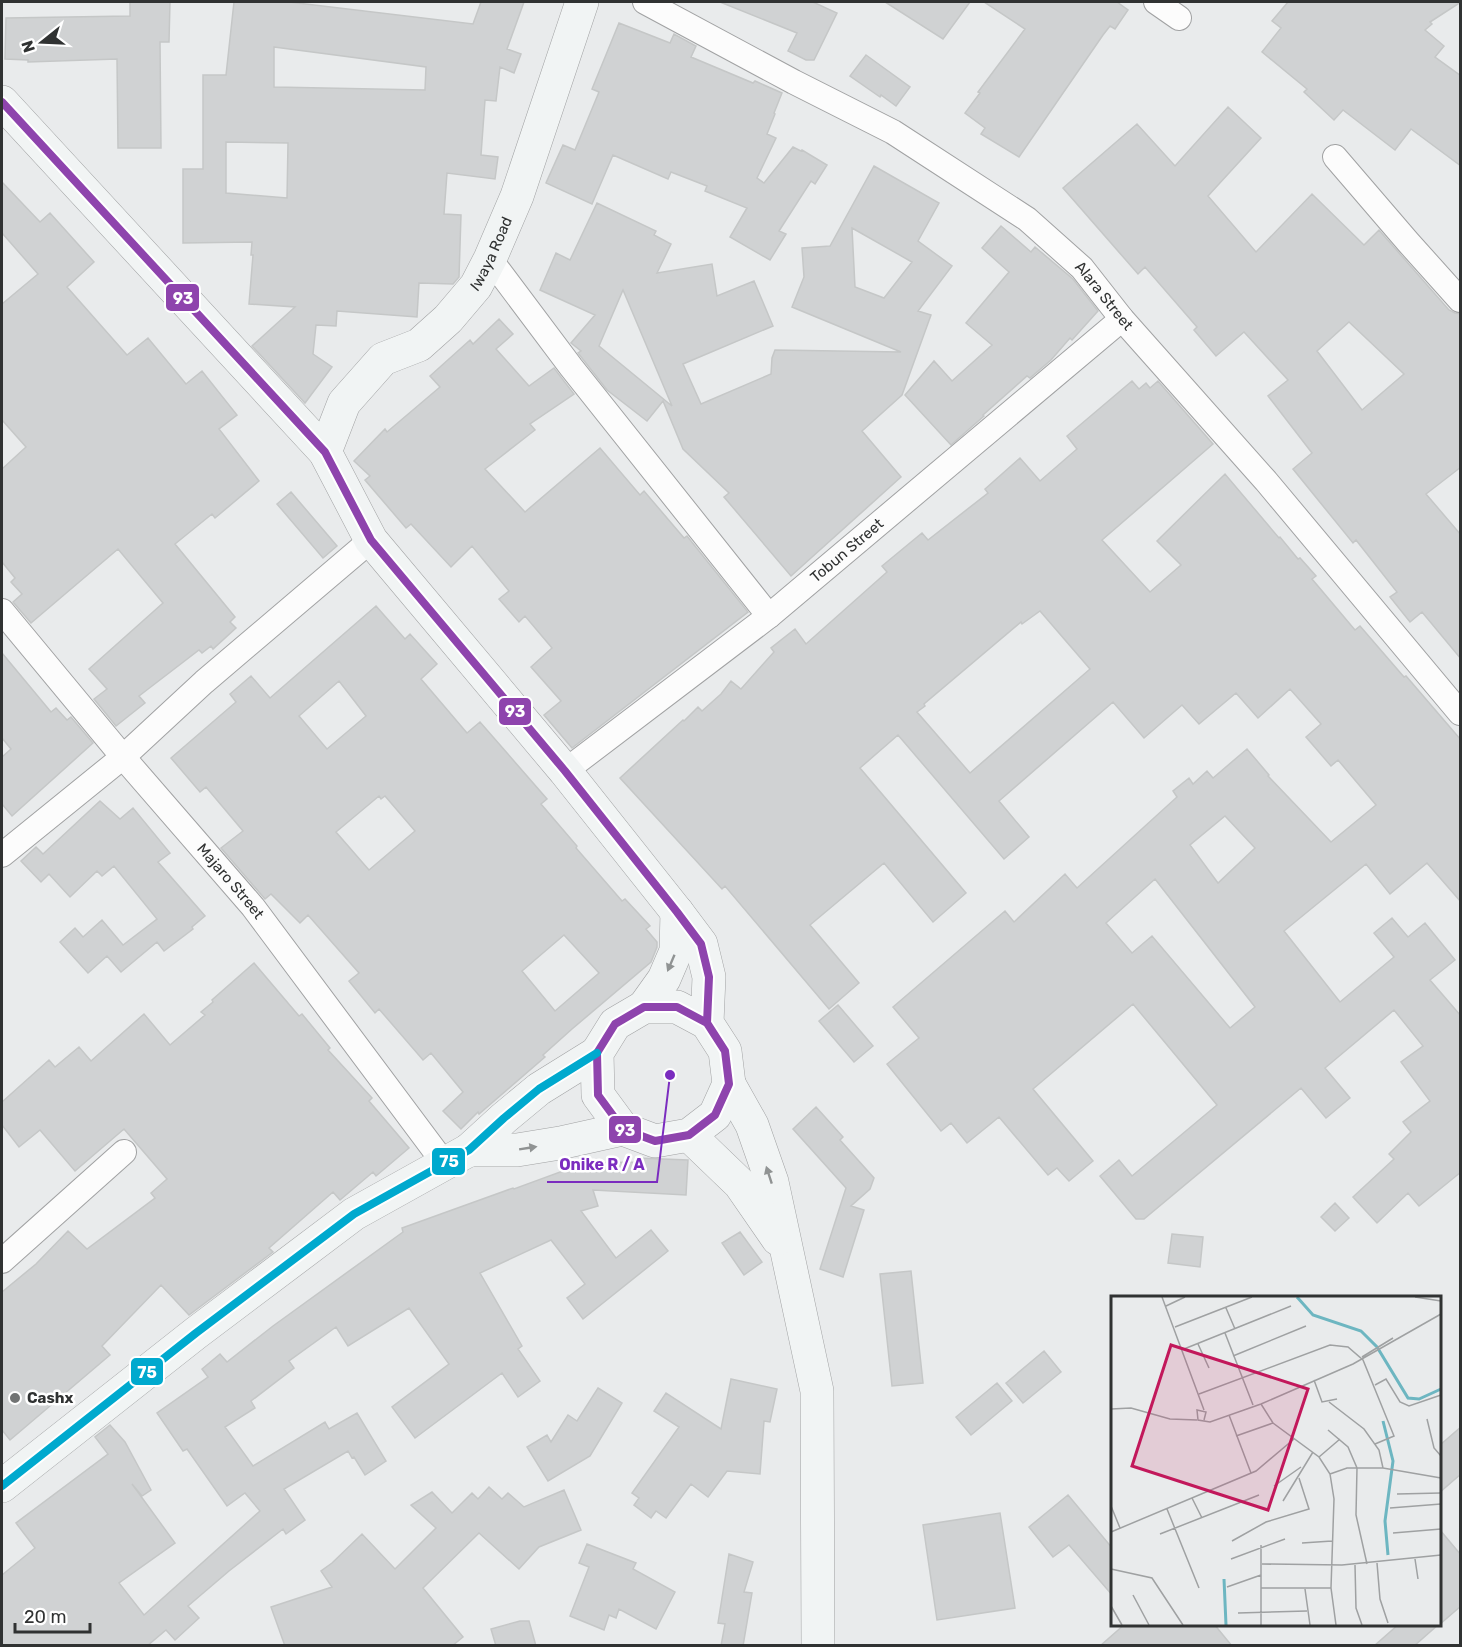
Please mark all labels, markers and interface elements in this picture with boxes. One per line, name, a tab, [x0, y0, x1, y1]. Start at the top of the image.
north arrow	[12, 12, 72, 72]
text: N	[17, 38, 39, 55]
street label: Iwaya Road	[467, 214, 516, 295]
street label: Alara Street	[1072, 257, 1137, 334]
line badge: 93	[165, 283, 200, 312]
text: 93	[173, 289, 193, 308]
street label: Tobun Street	[807, 515, 887, 586]
line badge: 93	[498, 697, 532, 726]
text: 93	[505, 702, 525, 721]
street label: Majaro Street	[193, 840, 268, 923]
one-way arrow	[666, 955, 676, 973]
line badge: 93	[608, 1115, 642, 1144]
text: 93	[615, 1121, 635, 1140]
one-way arrow	[518, 1143, 537, 1152]
line badge: 75	[431, 1147, 466, 1176]
callout: Onike R / A	[547, 1148, 657, 1182]
text: 75	[439, 1152, 459, 1171]
text: Onike R / A	[559, 1155, 645, 1174]
one-way arrow	[764, 1166, 774, 1184]
inset map	[1111, 1296, 1441, 1626]
line badge: 75	[130, 1357, 164, 1386]
text: 75	[137, 1363, 157, 1382]
place label: Cashx	[27, 1389, 73, 1407]
marker: Cashx	[8, 1391, 22, 1405]
scale bar	[15, 1596, 90, 1634]
text: 20 m	[24, 1606, 66, 1628]

